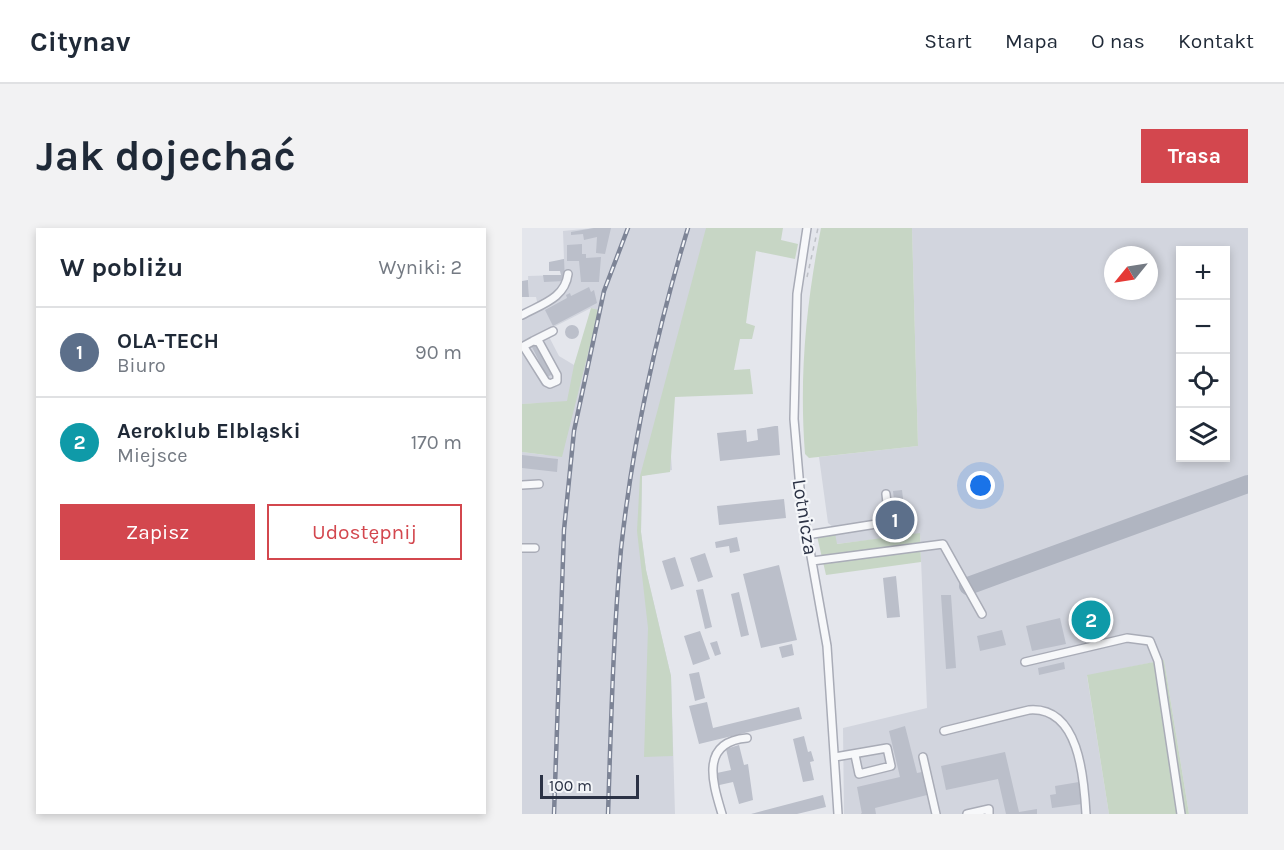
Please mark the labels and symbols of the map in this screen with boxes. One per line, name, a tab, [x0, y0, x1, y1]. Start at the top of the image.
north arrow	[1104, 246, 1158, 300]
your location	[966, 471, 995, 500]
street label: Lotnicza	[788, 477, 822, 557]
pin: 1	[876, 498, 914, 542]
pin: 2	[1072, 598, 1110, 642]
scale bar	[540, 772, 639, 800]

